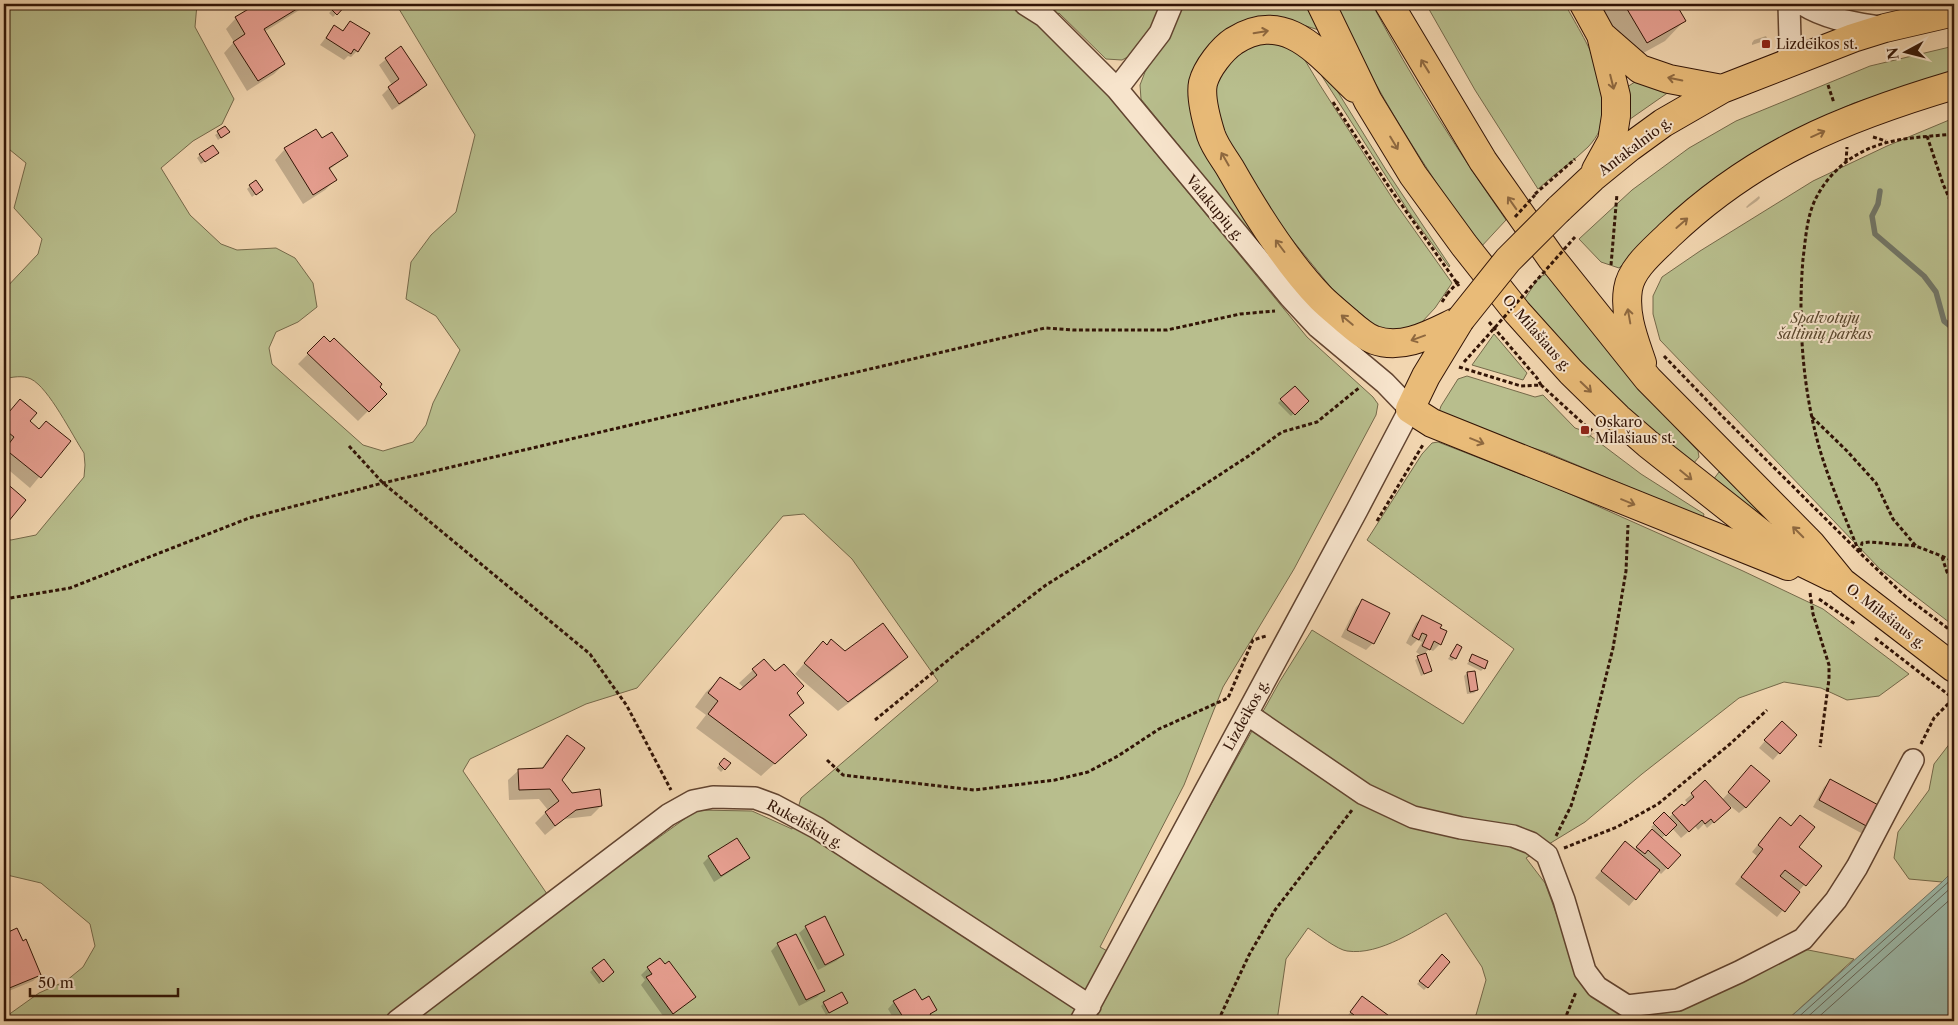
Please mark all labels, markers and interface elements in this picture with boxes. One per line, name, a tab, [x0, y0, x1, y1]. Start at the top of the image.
one-way arrow	[1252, 26, 1268, 36]
north arrow	[1880, 28, 1930, 78]
place label: Lizdeikos st.	[1776, 35, 1858, 53]
marker: Lizdeikos st.	[1760, 38, 1772, 50]
text: N	[1883, 46, 1903, 61]
one-way arrow	[1419, 60, 1429, 74]
one-way arrow	[1608, 74, 1617, 90]
one-way arrow	[1667, 74, 1683, 84]
street label: Antakalnio g.	[1594, 113, 1675, 180]
one-way arrow	[1810, 128, 1825, 138]
one-way arrow	[1389, 135, 1399, 149]
one-way arrow	[1219, 153, 1229, 167]
street label: Valakupių g.	[1182, 171, 1248, 245]
one-way arrow	[1507, 196, 1517, 210]
one-way arrow	[1676, 217, 1689, 229]
one-way arrow	[1275, 239, 1285, 253]
street label: O. Milašiaus g.	[1499, 291, 1575, 375]
one-way arrow	[1623, 308, 1633, 324]
park label: Spalvotųjų šaltinių parkas	[1776, 309, 1873, 343]
one-way arrow	[1340, 315, 1353, 326]
one-way arrow	[1411, 334, 1426, 343]
one-way arrow	[1580, 381, 1593, 393]
place label: Oskaro Milašiaus st.	[1595, 413, 1676, 447]
marker: Oskaro Milašiaus st.	[1579, 424, 1591, 436]
one-way arrow	[1469, 436, 1484, 446]
one-way arrow	[1679, 469, 1692, 480]
one-way arrow	[1620, 497, 1635, 507]
one-way arrow	[1792, 526, 1805, 538]
street label: O. Milašiaus g.	[1843, 579, 1929, 653]
street label: Lizdeikos g.	[1219, 676, 1273, 754]
street label: Rukeliškių g.	[764, 796, 846, 852]
scale bar	[30, 965, 178, 997]
text: 50 m	[38, 973, 74, 992]

